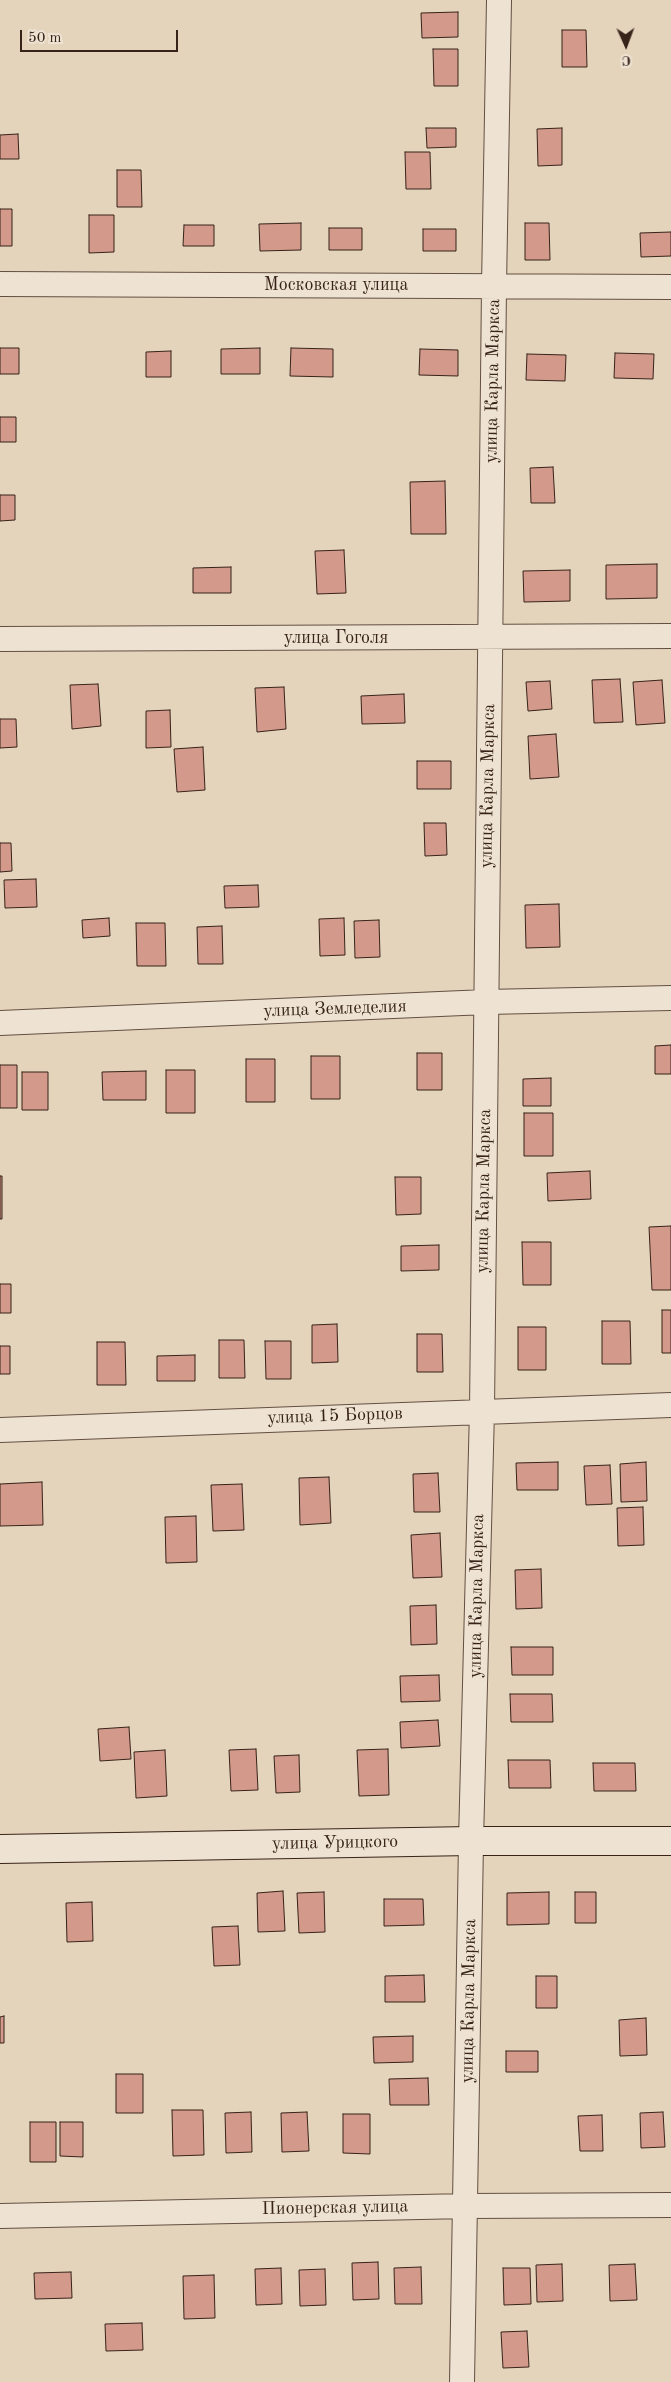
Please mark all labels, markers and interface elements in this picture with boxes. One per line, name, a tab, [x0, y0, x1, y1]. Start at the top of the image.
scale bar	[22, 20, 180, 52]
north arrow	[601, 20, 651, 70]
text: 50 m	[28, 31, 62, 46]
text: С	[622, 53, 631, 67]
street label: Московская улица	[264, 274, 408, 296]
street label: улица Карла Маркса	[481, 299, 505, 463]
street label: улица Гоголя	[284, 627, 388, 649]
street label: улица Карла Маркса	[476, 704, 500, 868]
street label: улица Земледелия	[263, 996, 407, 1022]
street label: улица Карла Маркса	[472, 1109, 496, 1273]
street label: улица 15 Борцов	[267, 1403, 403, 1429]
street label: улица Карла Маркса	[465, 1514, 489, 1678]
street label: улица Урицкого	[272, 1831, 398, 1855]
street label: улица Карла Маркса	[457, 1919, 481, 2083]
street label: Пионерская улица	[262, 2196, 408, 2220]

